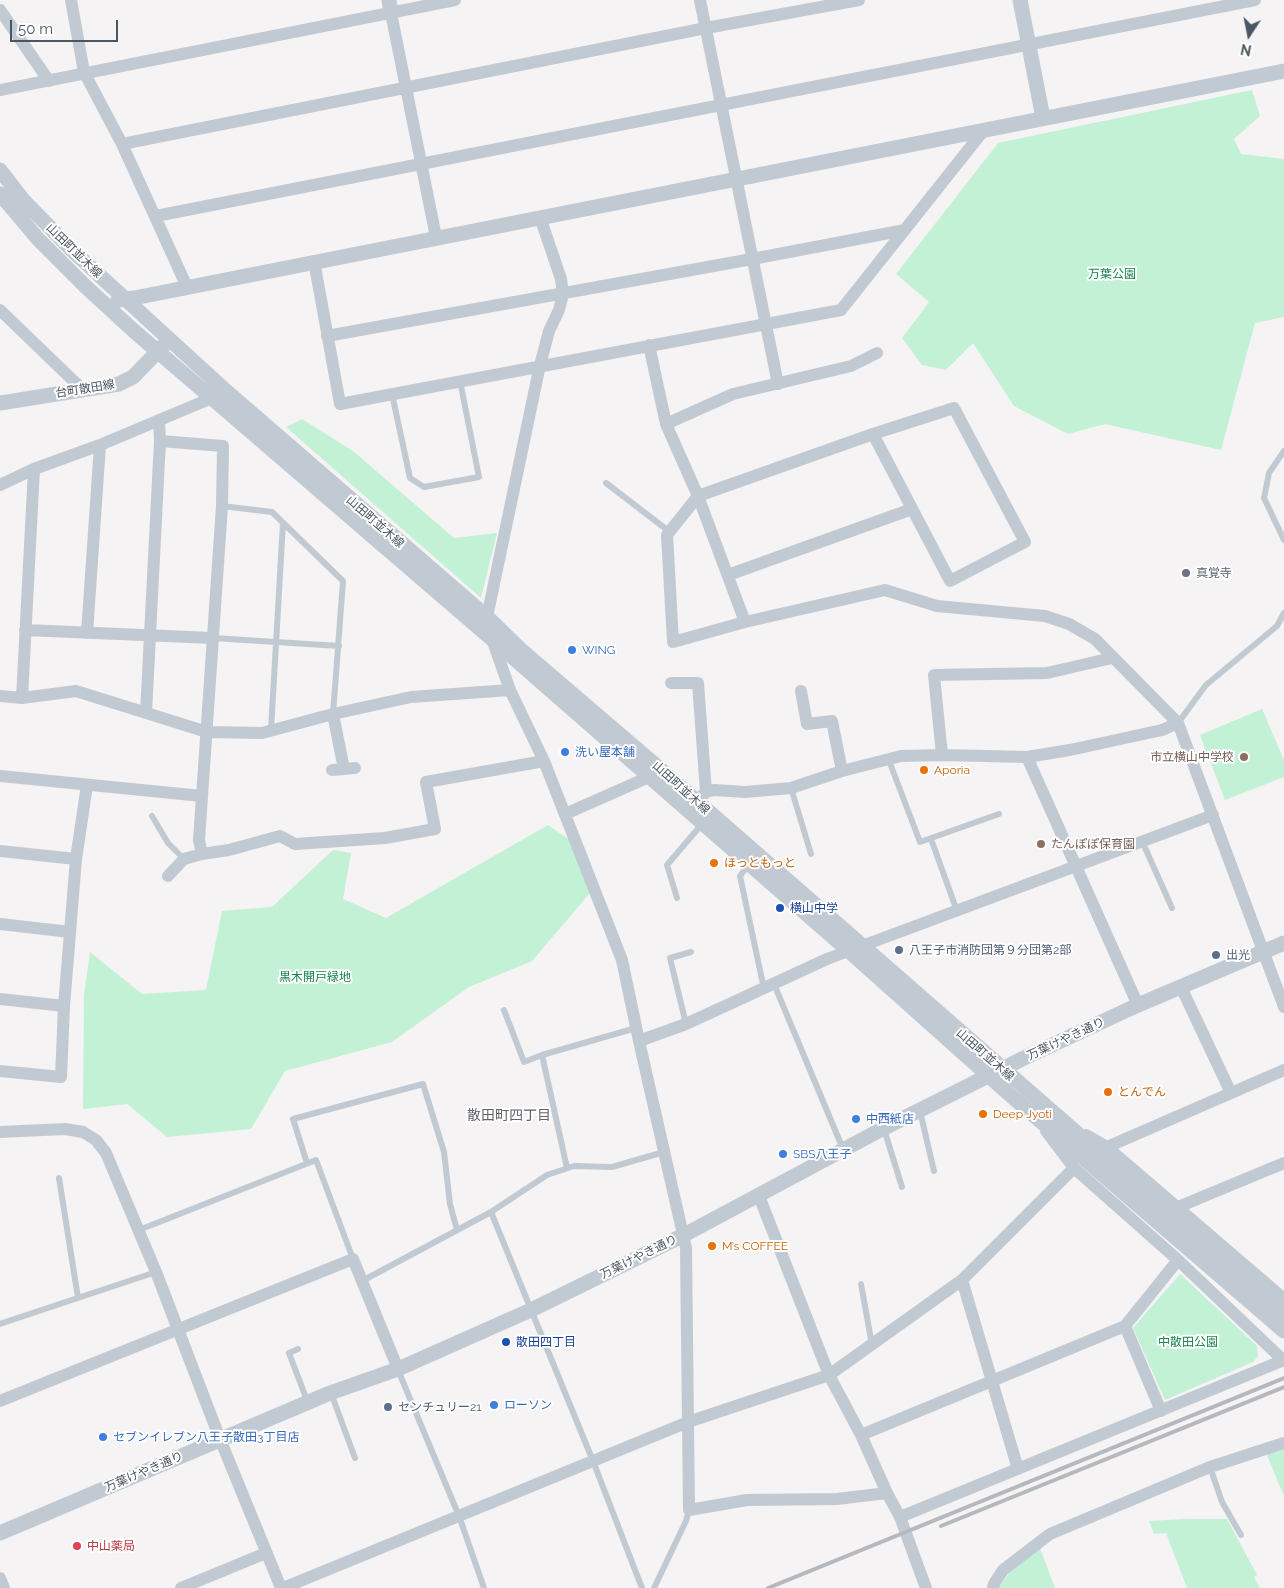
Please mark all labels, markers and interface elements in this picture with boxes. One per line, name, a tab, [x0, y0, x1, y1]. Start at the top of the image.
scale bar	[12, 10, 120, 42]
north arrow	[1224, 10, 1274, 60]
text: 50 m	[18, 20, 53, 38]
text: N	[1239, 41, 1253, 59]
street label: 山田町並木線	[43, 221, 105, 281]
park label: 万葉公園	[1088, 267, 1136, 281]
street label: 台町散田線	[54, 377, 116, 401]
street label: 山田町並木線	[343, 493, 407, 551]
place label: 真覚寺	[1196, 566, 1232, 580]
marker: 真覚寺	[1180, 567, 1192, 579]
place label: WING	[582, 643, 615, 657]
marker: WING	[566, 644, 578, 656]
place label: 洗い屋本舗	[575, 745, 635, 759]
marker: 洗い屋本舗	[559, 746, 571, 758]
place label: 市立横山中学校	[1150, 750, 1234, 764]
marker: 市立横山中学校	[1238, 751, 1250, 763]
street label: 山田町並木線	[649, 759, 713, 817]
place label: Aporia	[934, 763, 970, 777]
marker: Aporia	[918, 764, 930, 776]
place label: たんぽぽ保育園	[1051, 837, 1135, 851]
marker: たんぽぽ保育園	[1035, 838, 1047, 850]
place label: ほっともっと	[724, 856, 796, 870]
marker: ほっともっと	[708, 857, 720, 869]
place label: 横山中学	[790, 901, 838, 915]
marker: 横山中学	[774, 902, 786, 914]
place label: 八王子市消防団第９分団第2部	[909, 943, 1071, 957]
marker: 八王子市消防団第９分団第2部	[893, 944, 905, 956]
place label: 出光	[1226, 948, 1250, 962]
marker: 出光	[1210, 949, 1222, 961]
park label: 黒木開戸緑地	[279, 970, 351, 984]
street label: 万葉けやき通り	[1025, 1015, 1107, 1063]
street label: 山田町並木線	[953, 1026, 1017, 1084]
place label: とんでん	[1118, 1085, 1166, 1099]
marker: とんでん	[1102, 1086, 1114, 1098]
place label: Deep Jyoti	[993, 1107, 1052, 1121]
district label: 散田町四丁目	[467, 1108, 551, 1124]
marker: Deep Jyoti	[977, 1108, 989, 1120]
place label: 中西紙店	[866, 1112, 914, 1126]
marker: 中西紙店	[850, 1113, 862, 1125]
place label: SBS八王子	[793, 1147, 852, 1161]
marker: SBS八王子	[777, 1148, 789, 1160]
street label: 万葉けやき通り	[598, 1232, 680, 1282]
place label: M’s COFFEE	[722, 1239, 788, 1253]
marker: M’s COFFEE	[706, 1240, 718, 1252]
place label: 散田四丁目	[516, 1335, 576, 1349]
park label: 中散田公園	[1158, 1335, 1218, 1349]
marker: 散田四丁目	[500, 1336, 512, 1348]
place label: ローソン	[504, 1398, 552, 1412]
marker: ローソン	[488, 1399, 500, 1411]
place label: センチュリー21	[398, 1400, 481, 1414]
marker: センチュリー21	[382, 1401, 394, 1413]
place label: セブンイレブン八王子散田3丁目店	[113, 1430, 299, 1444]
marker: セブンイレブン八王子散田3丁目店	[97, 1431, 109, 1443]
street label: 万葉けやき通り	[103, 1449, 185, 1495]
place label: 中山薬局	[87, 1539, 135, 1553]
marker: 中山薬局	[71, 1540, 83, 1552]

